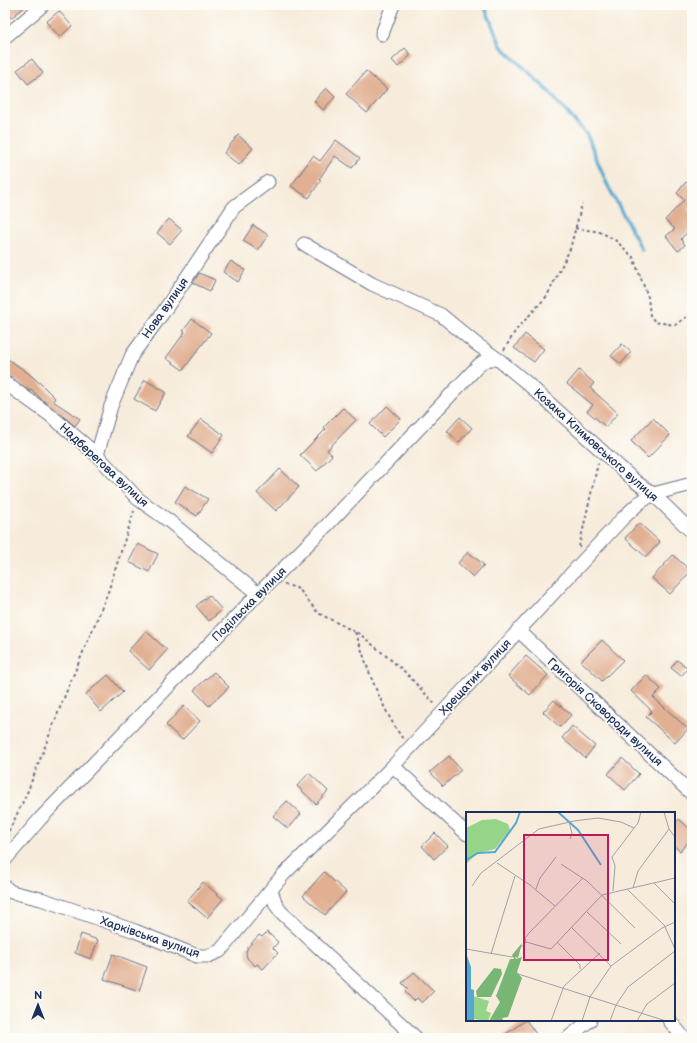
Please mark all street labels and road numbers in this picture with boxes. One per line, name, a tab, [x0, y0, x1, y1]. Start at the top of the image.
street label: Нова вулиця	[139, 275, 192, 342]
street label: Козака Климовського вулиця	[530, 386, 661, 505]
street label: Надберегова вулиця	[56, 420, 152, 511]
street label: Подільска вулиця	[209, 564, 290, 645]
street label: Хрещатик вулиця	[436, 636, 515, 719]
street label: Григорія Сковороди вулиця	[544, 655, 666, 770]
street label: Харківська вулиця	[98, 913, 202, 962]

